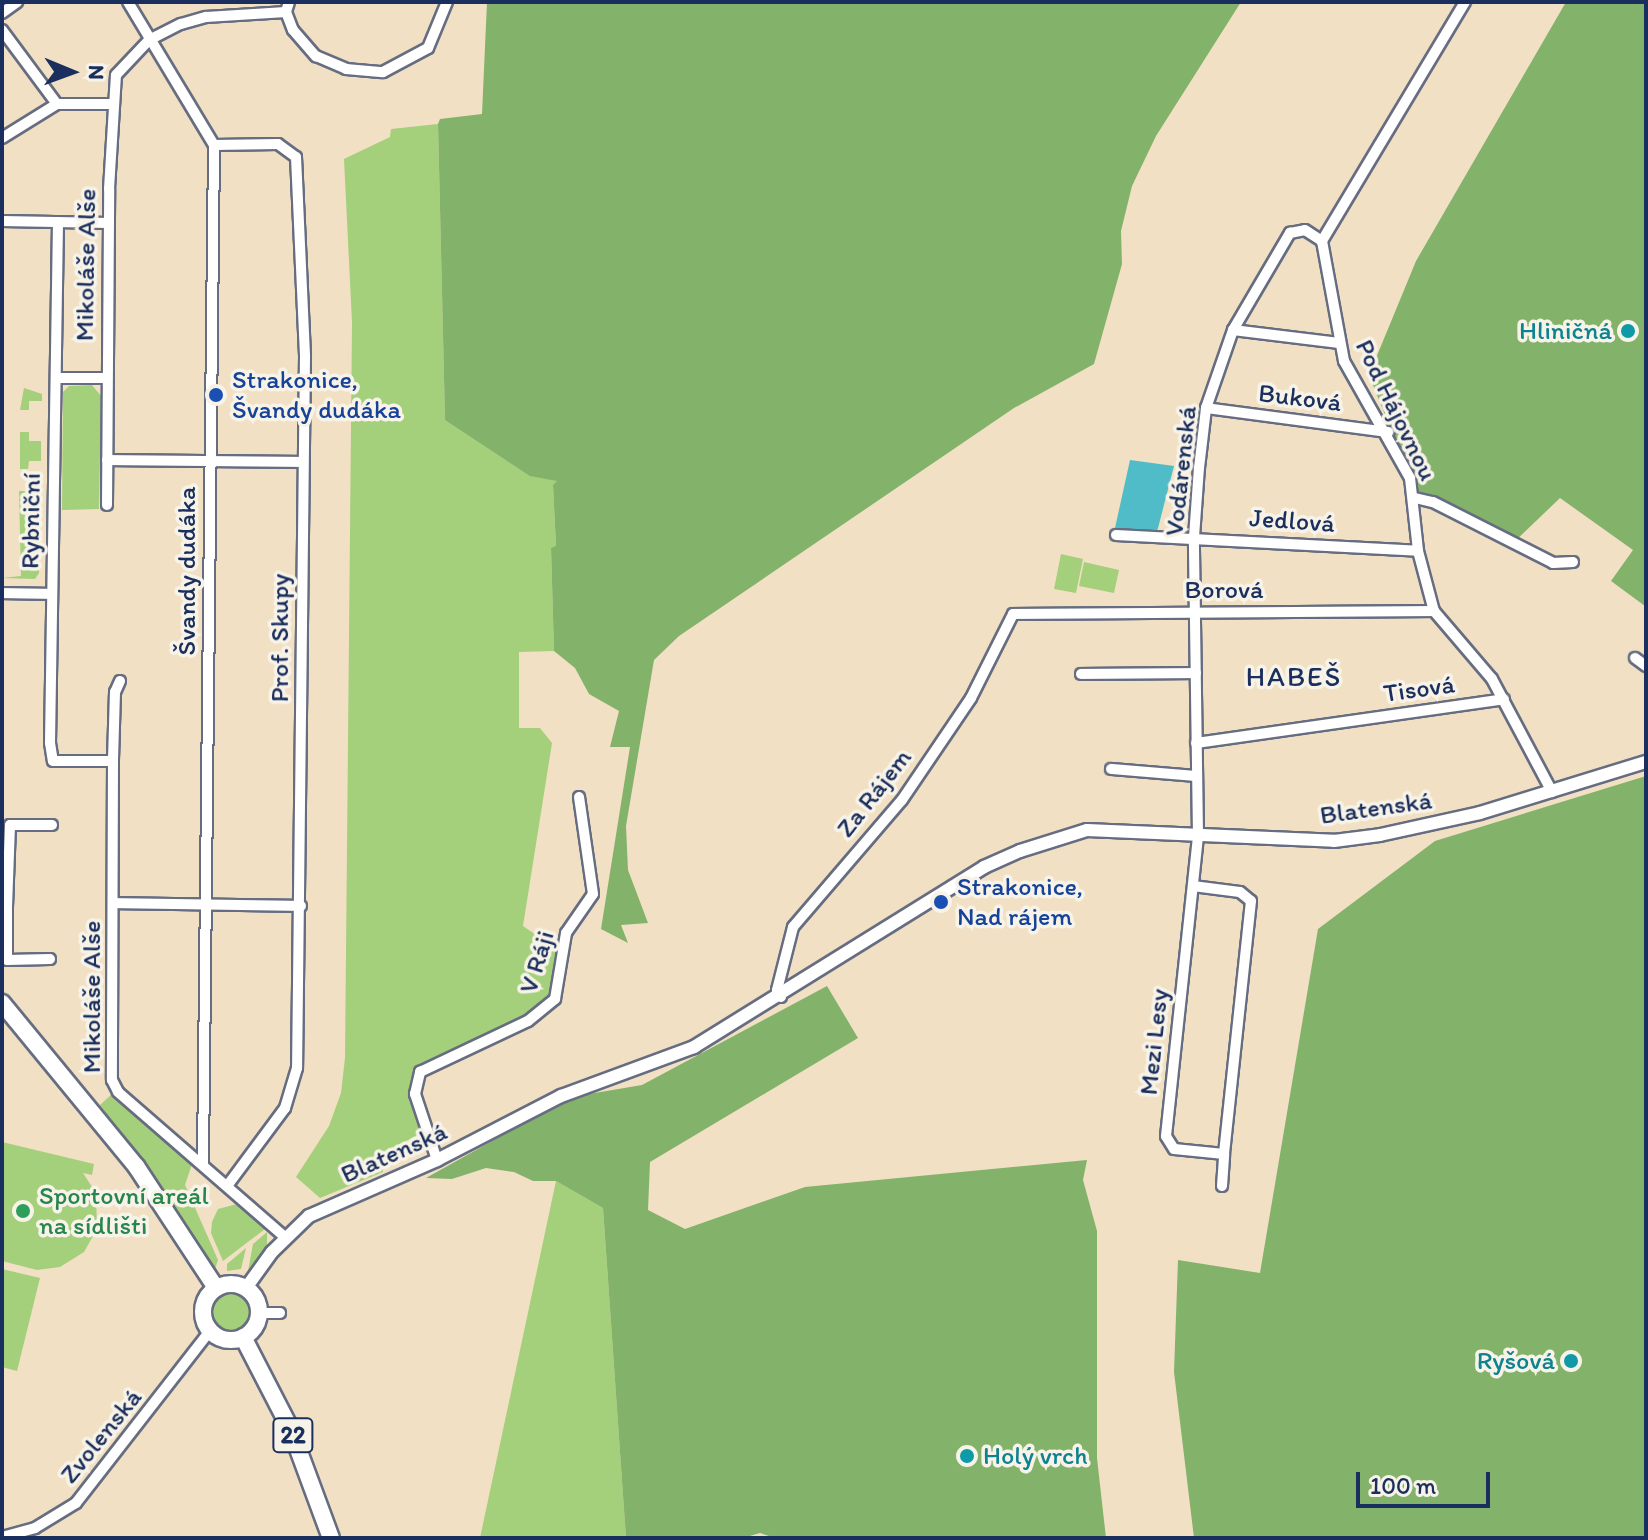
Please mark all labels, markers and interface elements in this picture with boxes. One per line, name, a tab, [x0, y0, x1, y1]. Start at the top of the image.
north arrow	[32, 32, 112, 112]
text: N	[83, 65, 110, 80]
street label: Mikoláše Alše	[69, 188, 103, 342]
place label: Hliničná	[1519, 315, 1612, 347]
marker: Hliničná	[1619, 322, 1637, 340]
street label: Pod Hájovnou	[1348, 334, 1444, 486]
place label: Strakonice, Švandy dudáka	[232, 364, 401, 426]
street label: Buková	[1257, 377, 1343, 419]
marker: Strakonice, Švandy dudáka	[207, 386, 225, 404]
street label: Vodárenská	[1159, 404, 1203, 538]
street label: Rybniční	[15, 473, 47, 569]
street label: Švandy dudáka	[171, 487, 203, 655]
street label: Jedlová	[1248, 502, 1336, 540]
street label: Prof. Skupy	[264, 574, 296, 702]
street label: Borová	[1184, 574, 1264, 606]
district label: HABEŠ	[1246, 659, 1342, 693]
street label: Tisová	[1381, 669, 1457, 709]
street label: Za Rájem	[830, 743, 918, 843]
street label: Blatenská	[1318, 785, 1434, 831]
place label: Strakonice, Nad rájem	[957, 871, 1083, 932]
marker: Strakonice, Nad rájem	[932, 893, 950, 911]
street label: Mikoláše Alše	[76, 921, 108, 1073]
street label: V Ráji	[513, 927, 561, 997]
street label: Mezi Lesy	[1133, 987, 1175, 1097]
street label: Blatenská	[336, 1116, 452, 1190]
place label: Sportovní areál na sídlišti	[39, 1180, 209, 1242]
marker: Sportovní areál na sídlišti	[14, 1202, 32, 1220]
place label: Ryšová	[1477, 1345, 1555, 1377]
marker: Ryšová	[1562, 1352, 1580, 1370]
street label: Zvolenská	[53, 1382, 149, 1490]
road number: 22	[271, 1415, 315, 1455]
place label: Holý vrch	[983, 1440, 1088, 1472]
marker: Holý vrch	[958, 1447, 976, 1465]
scale bar	[1360, 1456, 1494, 1506]
text: 100 m	[1370, 1471, 1436, 1500]

